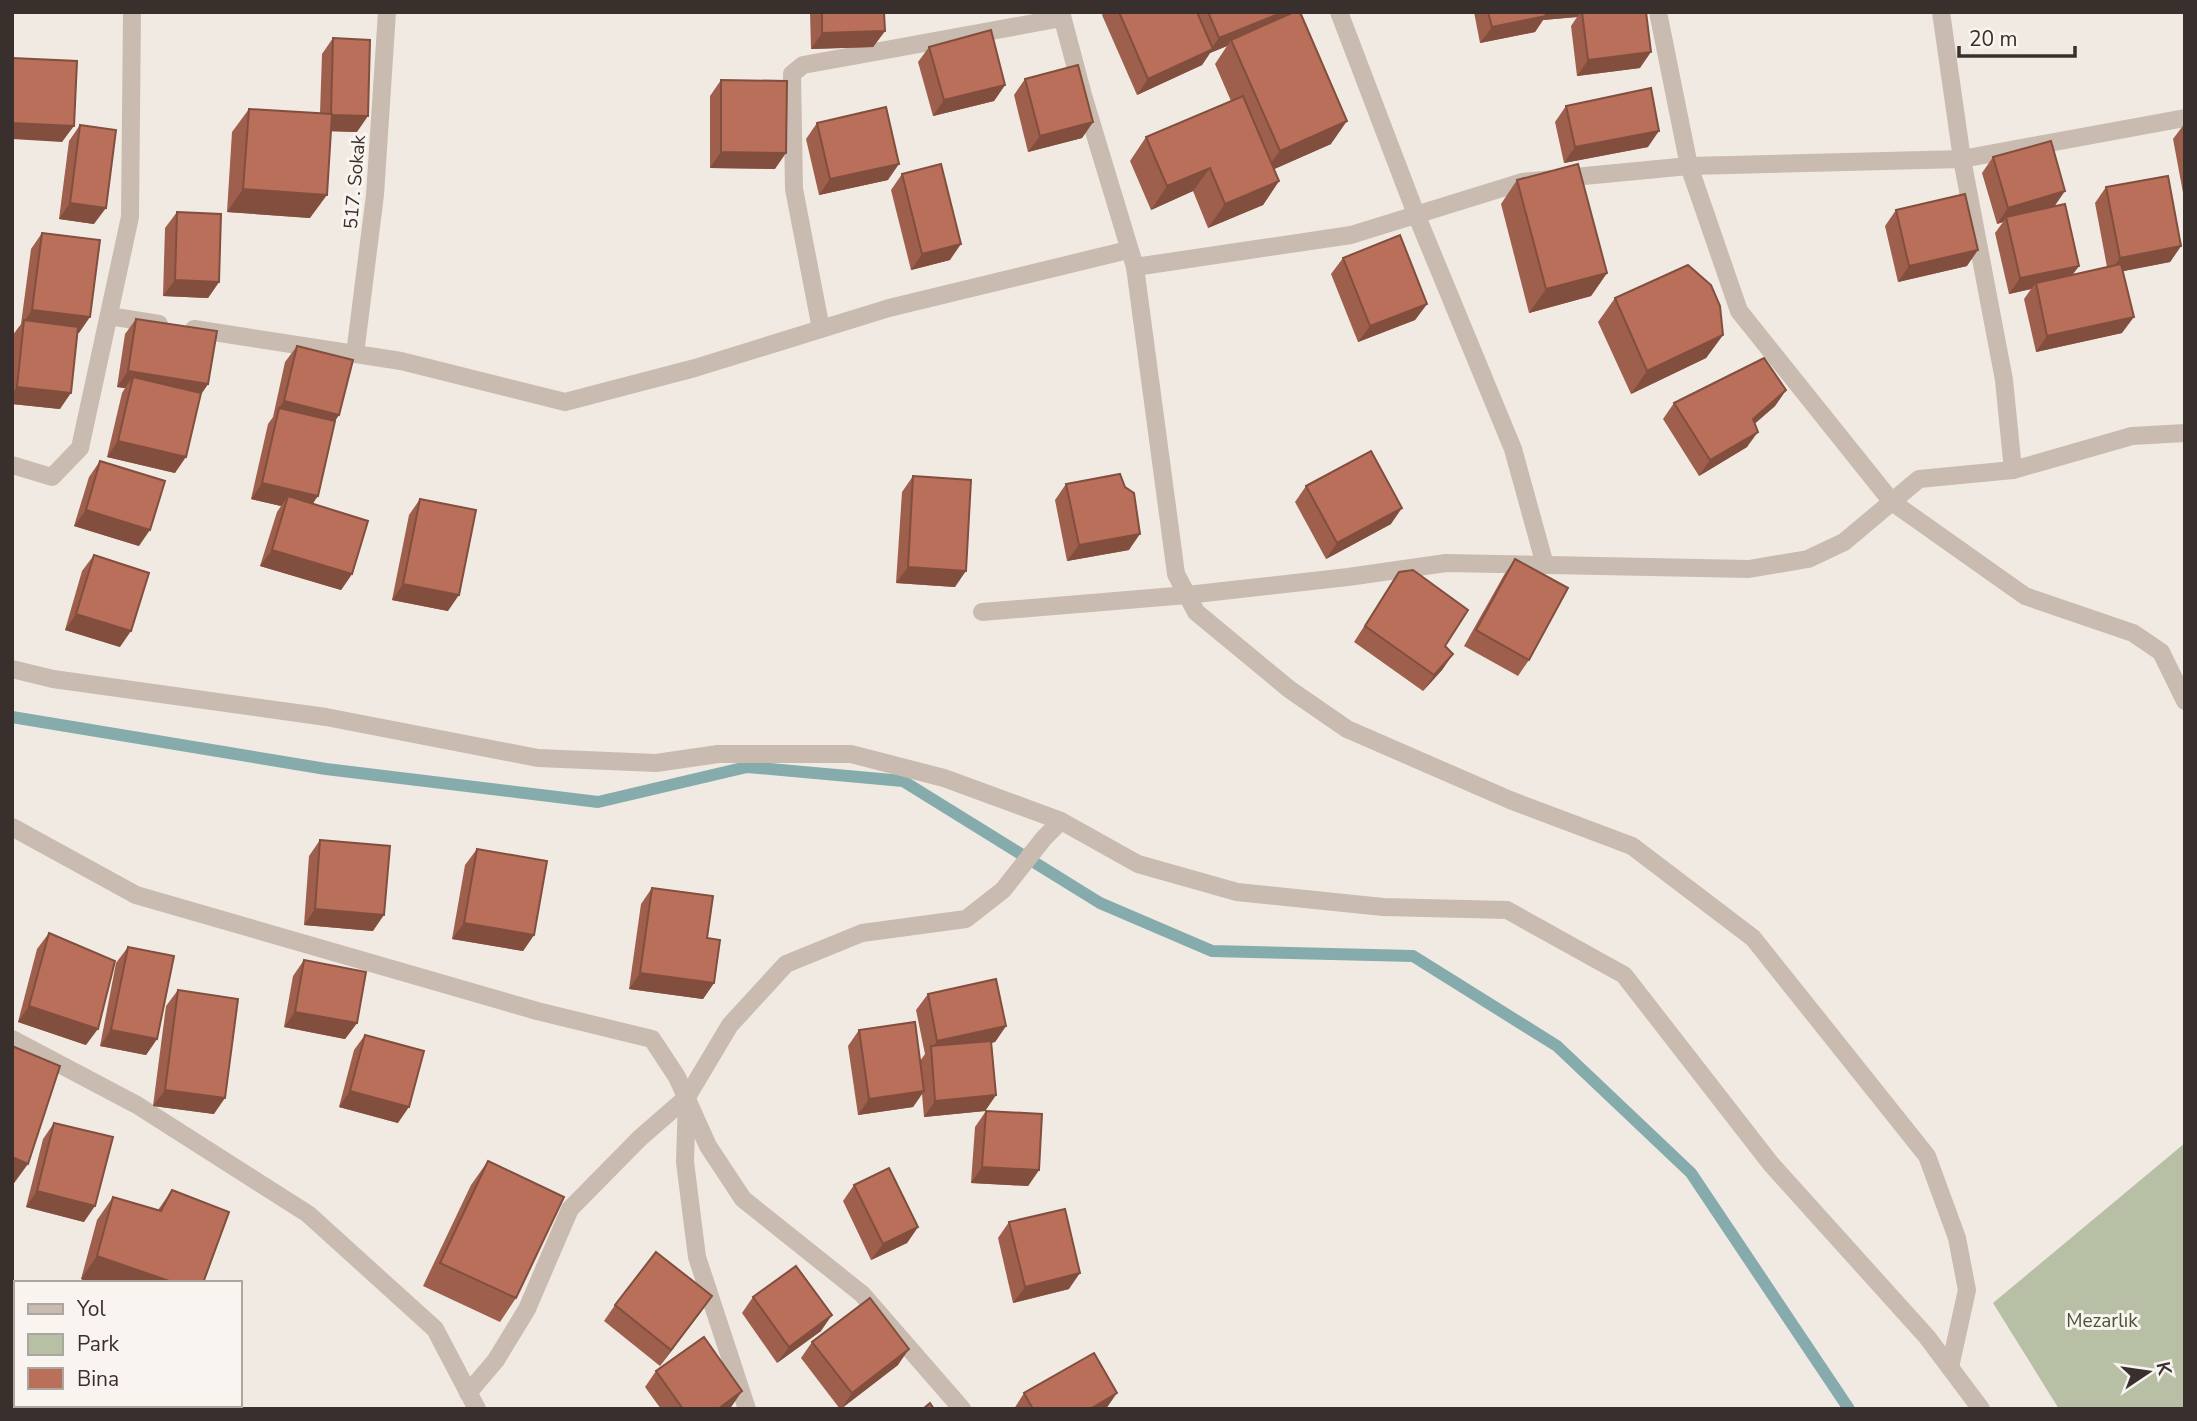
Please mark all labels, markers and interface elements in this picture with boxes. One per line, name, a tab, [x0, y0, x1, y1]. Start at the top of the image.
scale bar	[1959, 14, 2074, 58]
text: 20 m	[1969, 25, 2018, 53]
street label: 517. Sokak	[338, 133, 372, 230]
legend	[14, 1281, 242, 1407]
text: Yol	[76, 1295, 107, 1323]
park label: Mezarlık	[2066, 1308, 2138, 1334]
text: Park	[77, 1330, 119, 1358]
north arrow	[2113, 1337, 2183, 1407]
text: K	[2150, 1359, 2178, 1379]
text: Bina	[77, 1365, 119, 1393]

